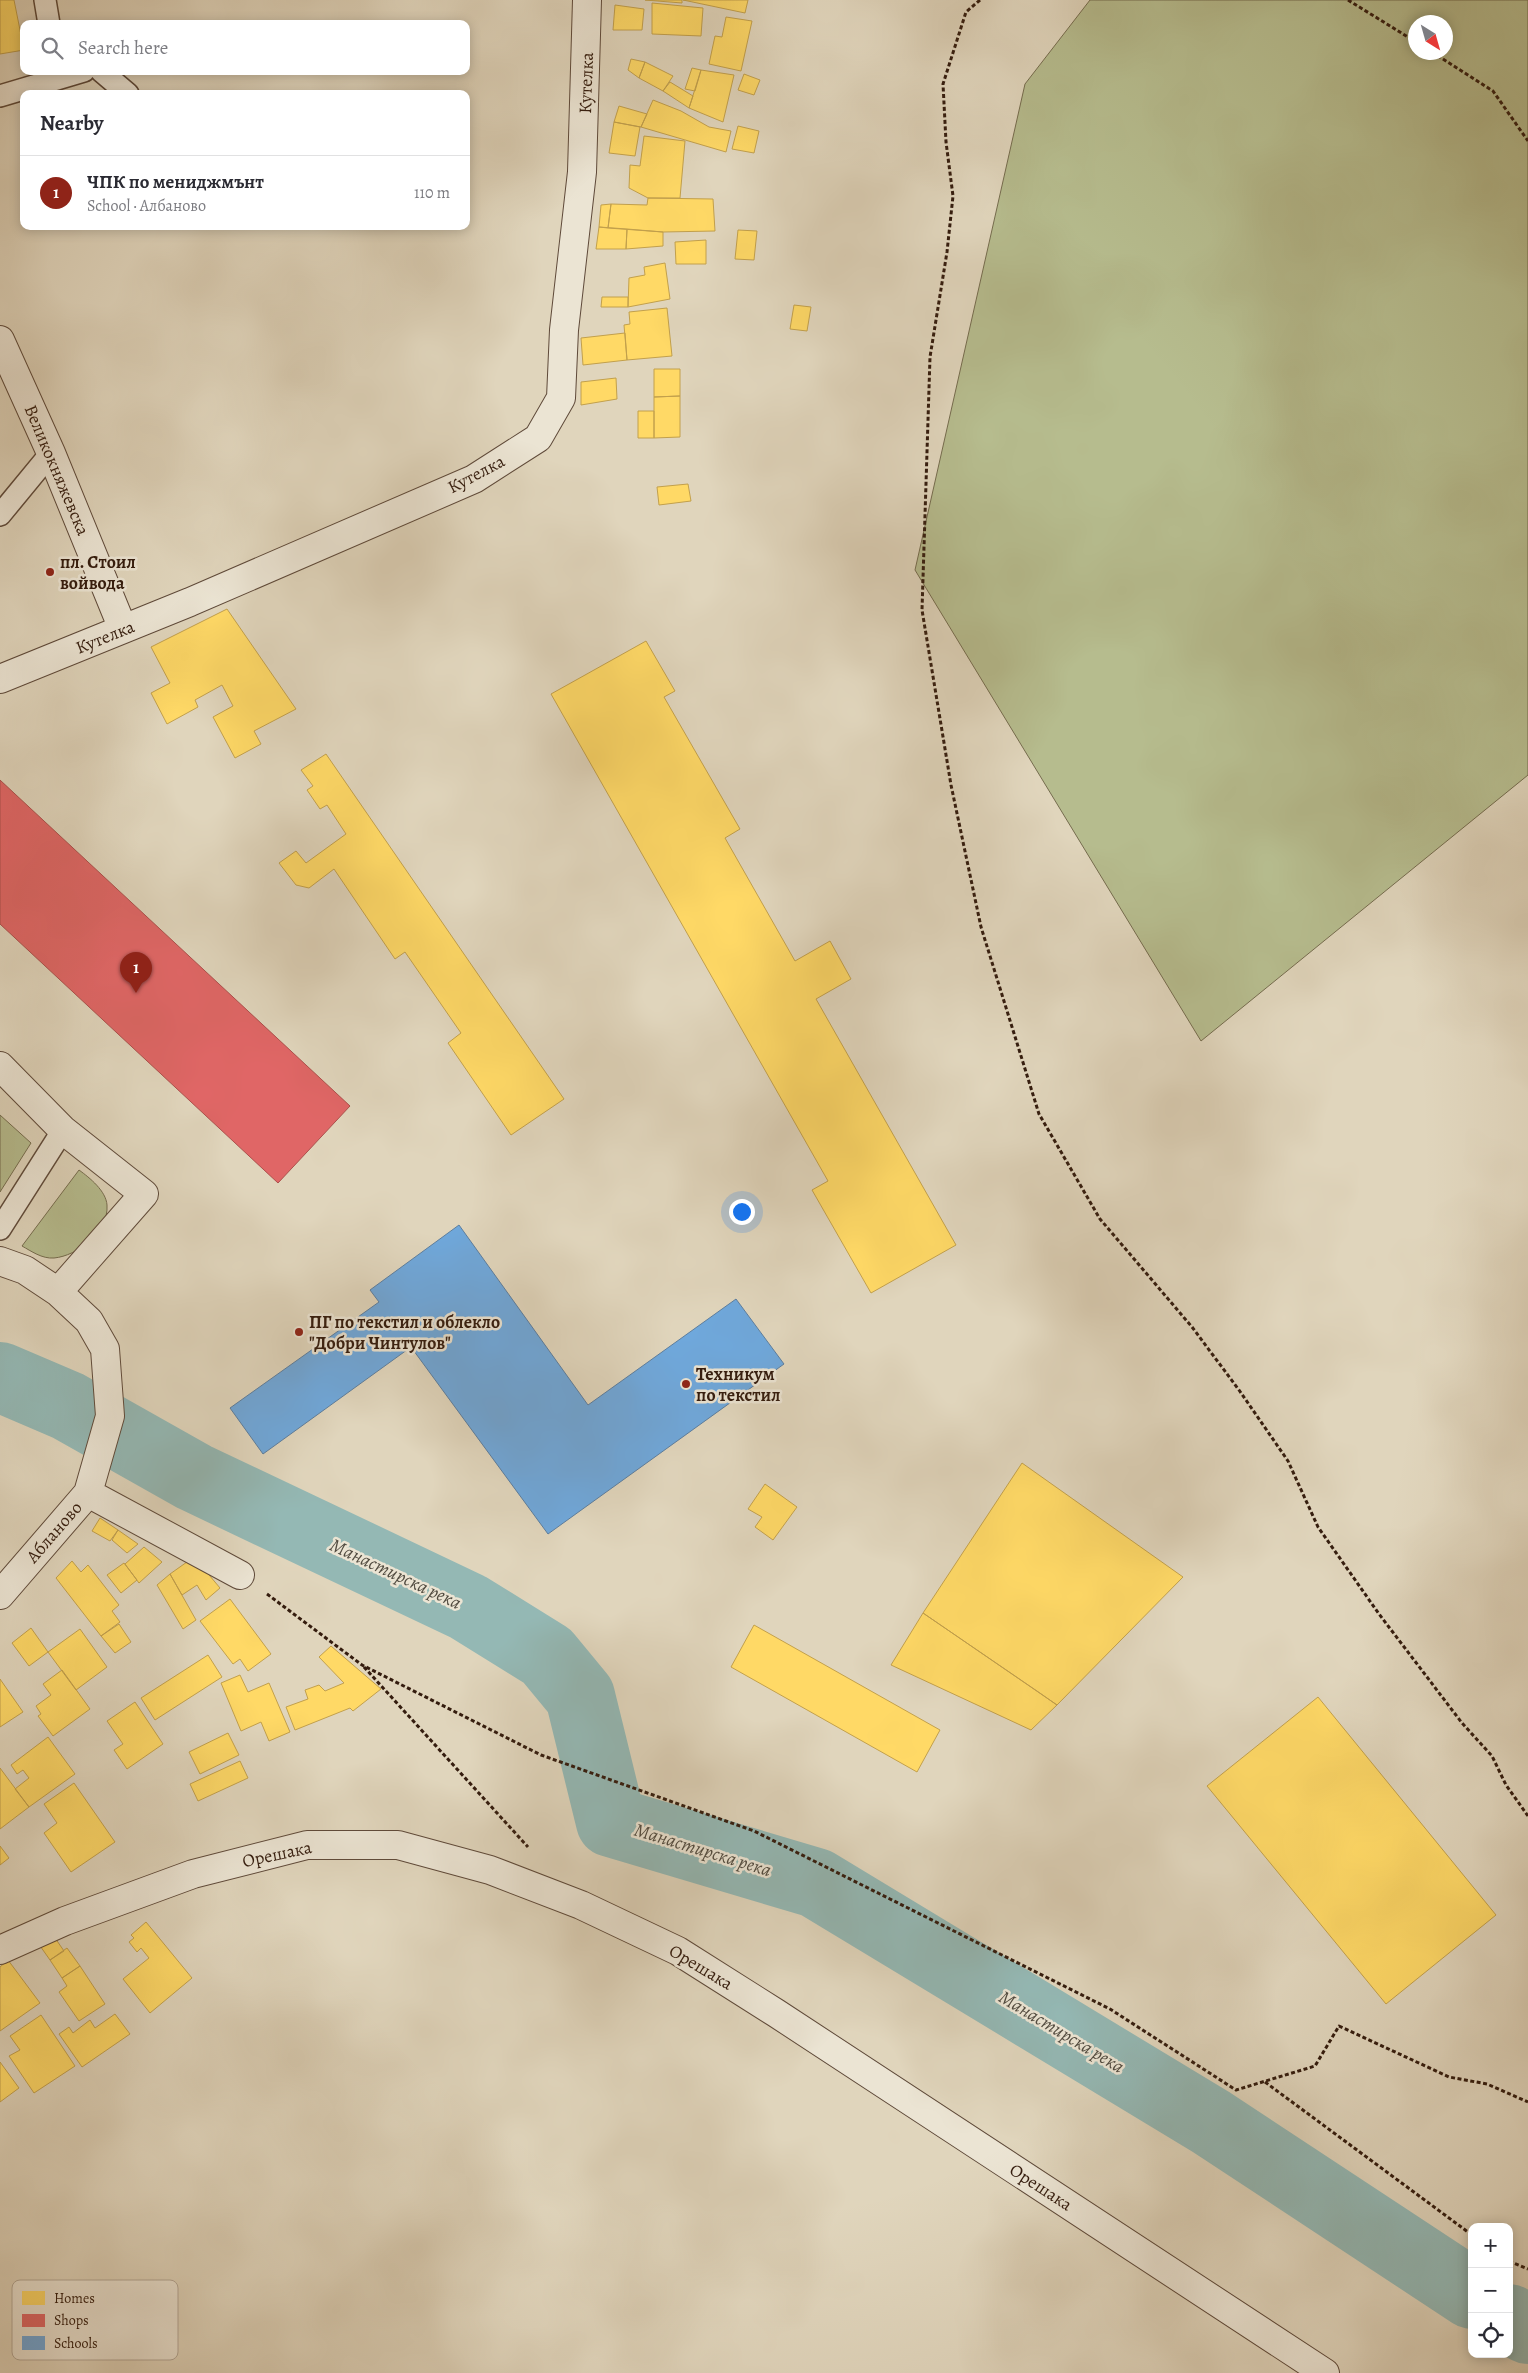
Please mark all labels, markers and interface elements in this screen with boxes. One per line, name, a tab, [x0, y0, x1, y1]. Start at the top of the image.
north arrow	[1408, 15, 1453, 60]
search box	[20, 20, 470, 75]
icon: search	[38, 34, 66, 62]
text: Search here	[78, 35, 168, 61]
street label: Кутелка	[573, 51, 599, 114]
text: Nearby	[40, 109, 103, 137]
text: ЧПК по мениджмънт	[87, 169, 264, 195]
text: 1	[53, 182, 59, 204]
text: 110 m	[414, 182, 450, 204]
text: School · Албаново	[87, 195, 206, 217]
street label: Великокняжевска	[19, 401, 96, 540]
street label: Кутелка	[443, 449, 509, 499]
place label: пл. Стоил войвода	[60, 550, 136, 595]
marker: пл. Стоил войвода	[44, 566, 56, 578]
street label: Кутелка	[72, 614, 139, 660]
pin: 1	[120, 952, 152, 993]
your location	[729, 1199, 755, 1225]
place label: ПГ по текстил и облекло "Добри Чинтулов"	[309, 1310, 500, 1355]
marker: ПГ по текстил и облекло "Добри Чинтулов"	[293, 1326, 305, 1338]
place label: Техникум по текстил	[696, 1362, 780, 1407]
marker: Техникум по текстил	[680, 1378, 692, 1390]
street label: Абланово	[20, 1496, 87, 1569]
water label: Манастирска река	[326, 1532, 466, 1616]
water label: Манастирска река	[631, 1817, 775, 1883]
street label: Орешака	[240, 1835, 315, 1873]
street label: Орешака	[665, 1939, 738, 1996]
water label: Манастирска река	[994, 1984, 1129, 2080]
street label: Орешака	[1005, 2158, 1078, 2217]
map controls	[1468, 2223, 1513, 2358]
button: +	[1468, 2223, 1513, 2268]
button: −	[1468, 2268, 1513, 2313]
legend	[12, 2280, 178, 2360]
text: Homes	[54, 2289, 95, 2308]
text: Shops	[54, 2311, 89, 2330]
button: locate	[1468, 2313, 1513, 2358]
text: Schools	[54, 2334, 98, 2353]

